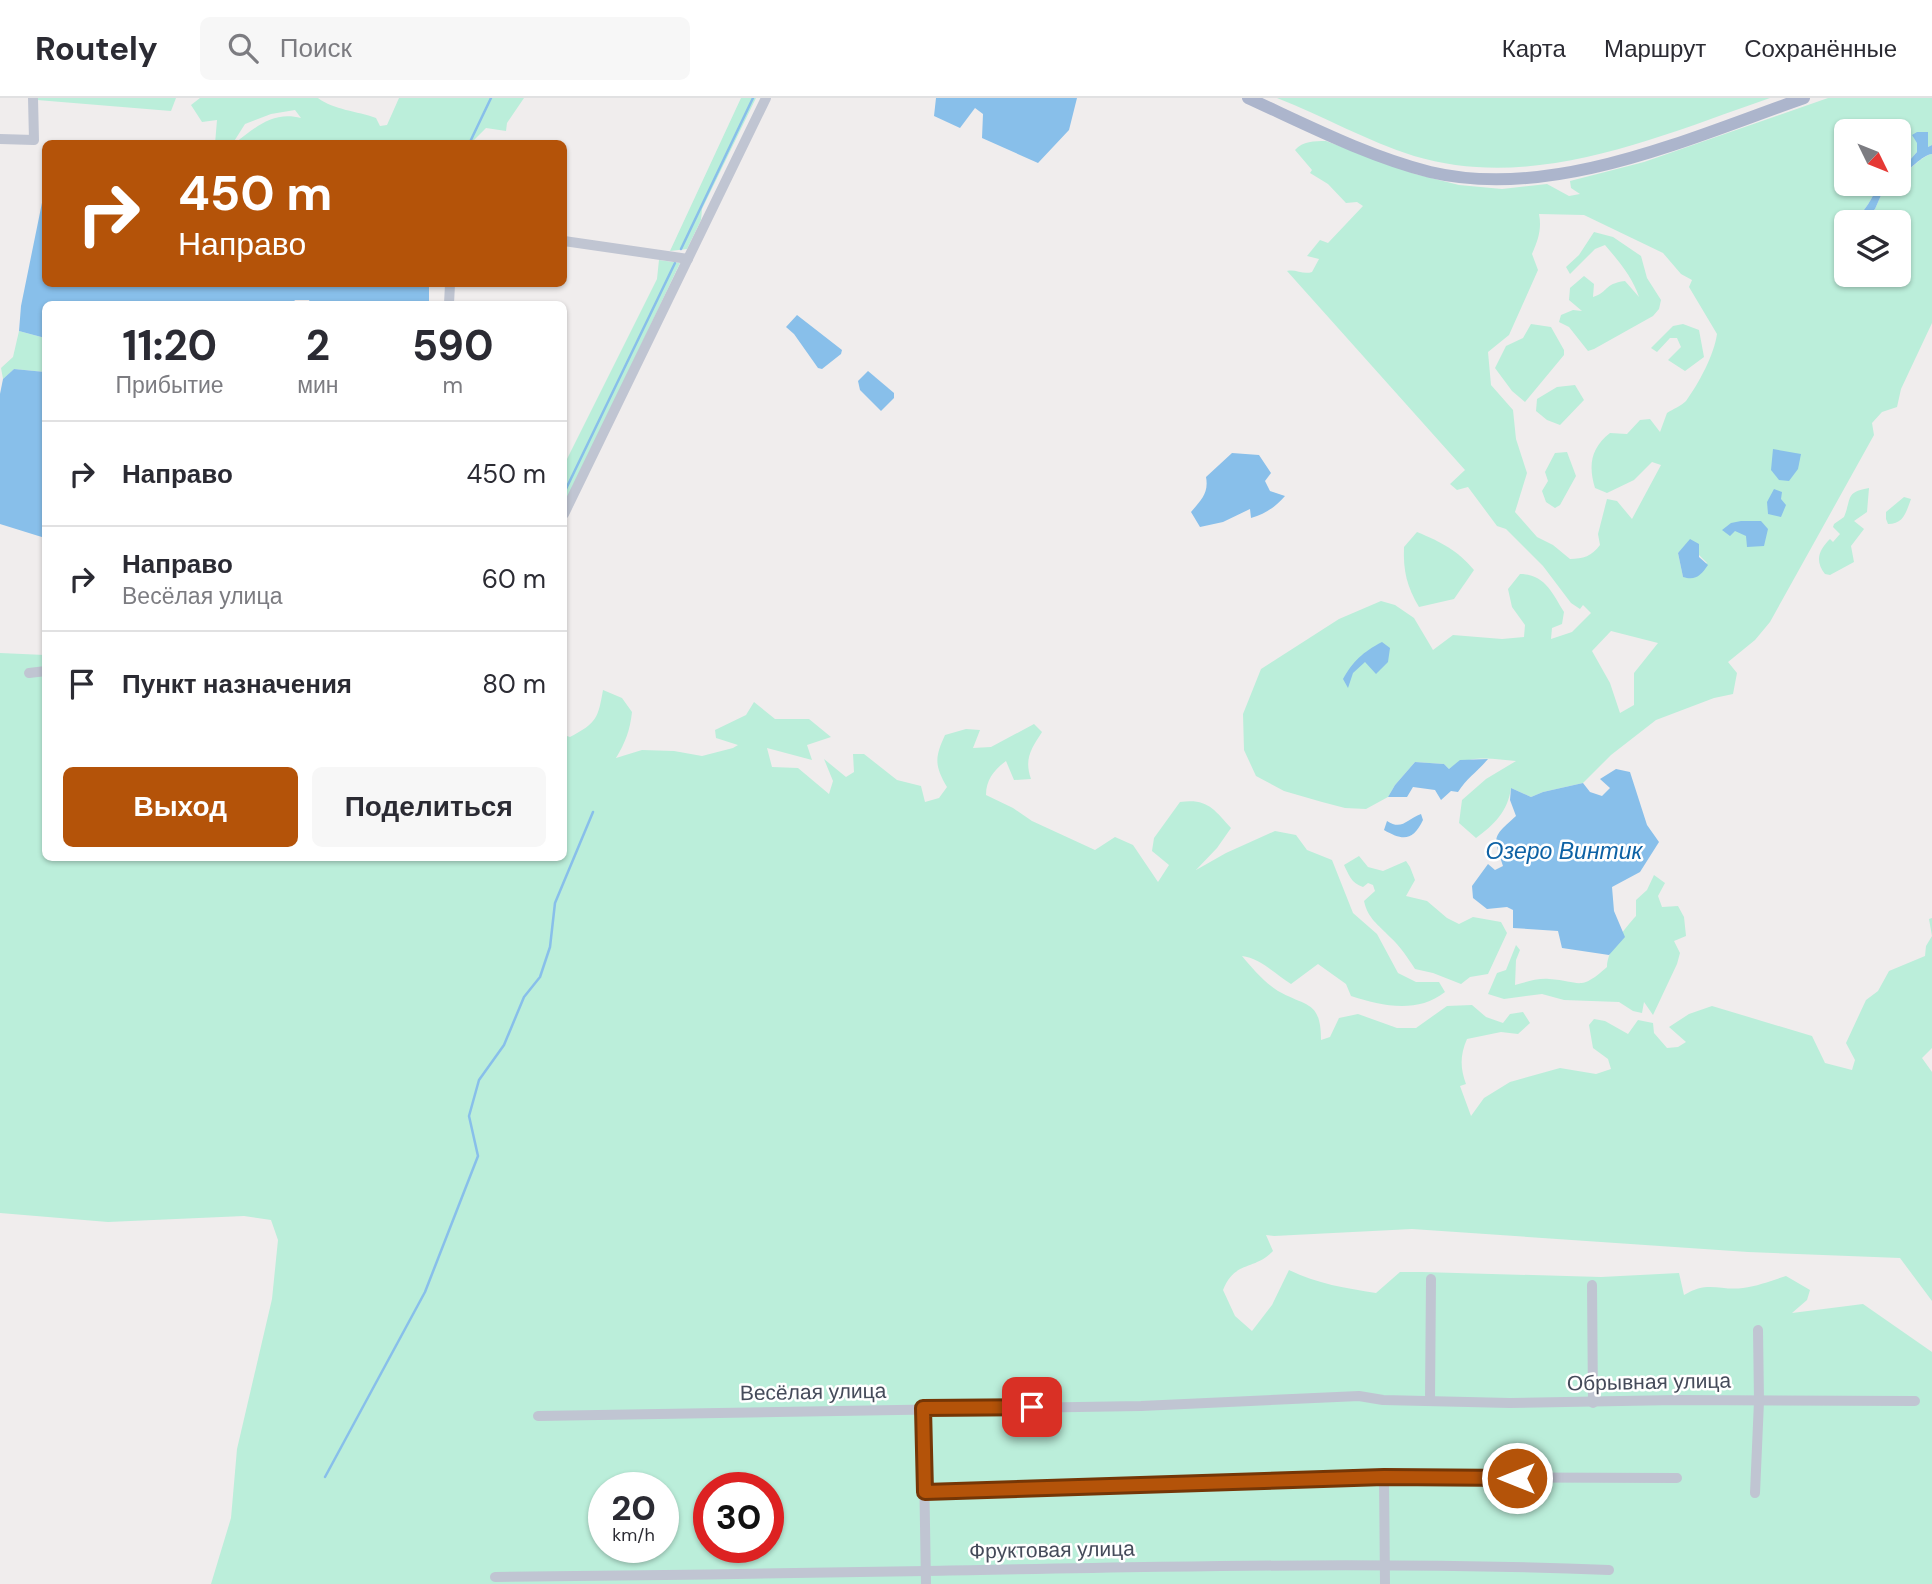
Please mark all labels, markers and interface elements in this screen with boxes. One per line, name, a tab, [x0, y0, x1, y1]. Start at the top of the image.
search box	[200, 17, 690, 80]
text: Routely	[35, 27, 158, 70]
icon: search	[224, 29, 262, 67]
text: Поиск	[280, 31, 352, 65]
text: Карта	[1502, 33, 1566, 64]
text: Маршрут	[1604, 33, 1706, 64]
text: Сохранённые	[1744, 33, 1897, 64]
north arrow	[1834, 119, 1911, 196]
map controls	[1834, 119, 1911, 287]
text: 450 m	[178, 161, 332, 225]
icon: right	[63, 168, 154, 259]
button: layers	[1834, 210, 1911, 287]
text: Направо	[178, 223, 306, 265]
text: 11:20	[122, 318, 217, 373]
text: 2	[306, 318, 330, 373]
text: 590	[412, 318, 493, 373]
text: Прибытие	[116, 370, 224, 400]
text: мин	[297, 370, 339, 400]
text: m	[443, 370, 463, 400]
icon: right	[63, 455, 101, 493]
text: Направо	[122, 457, 233, 491]
text: 450 m	[466, 457, 546, 491]
text: Направо	[122, 547, 233, 581]
icon: right	[63, 560, 101, 598]
text: 60 m	[482, 562, 546, 596]
text: Весёлая улица	[122, 581, 282, 611]
icon: arrive	[63, 665, 101, 703]
text: Пункт назначения	[122, 667, 352, 701]
text: 80 m	[482, 667, 546, 701]
button: Выход	[63, 767, 298, 847]
button: Поделиться	[312, 767, 546, 847]
water label: Озеро Винтик	[1486, 836, 1644, 866]
street label: Обрывная улица	[1567, 1367, 1732, 1397]
street label: Весёлая улица	[740, 1377, 887, 1407]
pin	[1002, 1377, 1062, 1437]
icon: arrive	[1013, 1388, 1051, 1426]
position arrow	[1480, 1441, 1554, 1515]
speed limit sign: 30	[693, 1472, 784, 1563]
text: 20	[611, 1485, 656, 1531]
text: km/h	[612, 1523, 655, 1547]
street label: Фруктовая улица	[969, 1535, 1135, 1565]

